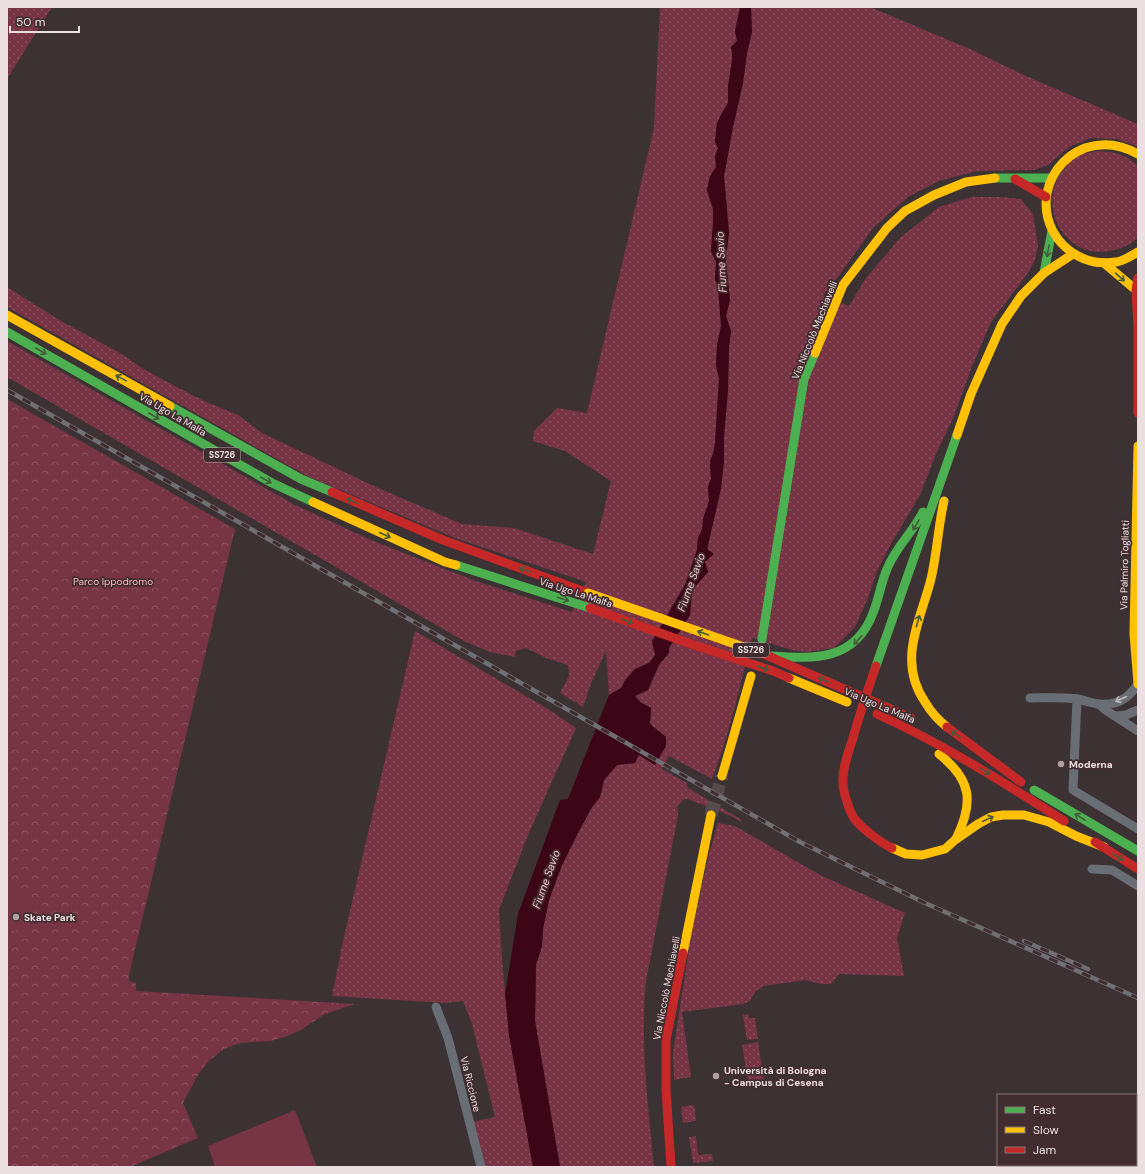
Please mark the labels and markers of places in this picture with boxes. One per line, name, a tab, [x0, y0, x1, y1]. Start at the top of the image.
place label: Moderna	[1069, 758, 1113, 771]
marker: Moderna	[1056, 759, 1066, 769]
place label: Skate Park	[24, 911, 76, 924]
marker: Skate Park	[11, 912, 21, 922]
place label: Università di Bologna - Campus di Cesena	[724, 1064, 827, 1089]
marker: Università di Bologna - Campus di Cesena	[711, 1071, 721, 1081]

